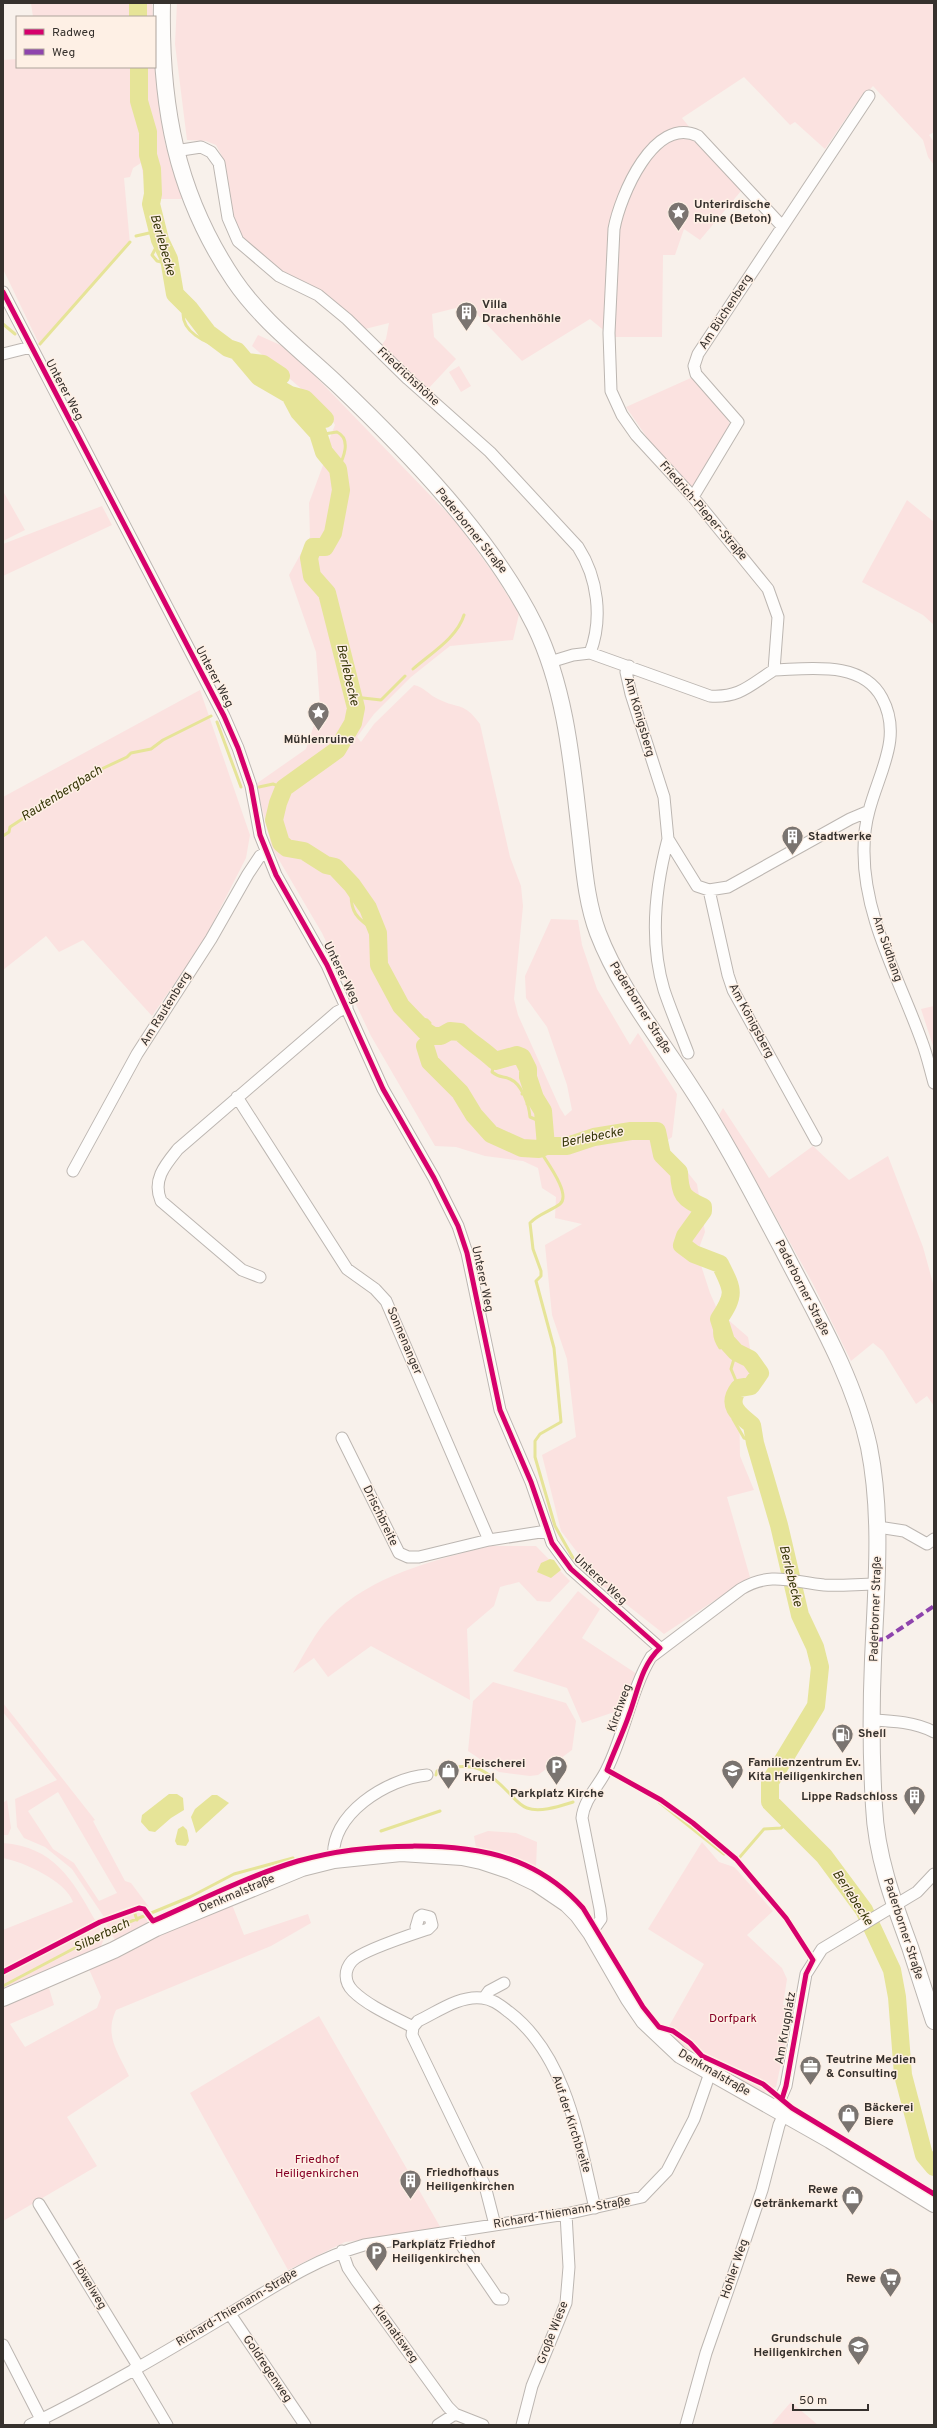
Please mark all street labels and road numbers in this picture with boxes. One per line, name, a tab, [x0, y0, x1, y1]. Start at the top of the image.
street label: Am Büchenberg	[696, 271, 756, 353]
street label: Friedrichshöhe	[373, 344, 443, 410]
street label: Unterer Weg	[41, 357, 87, 423]
street label: Friedrich-Pieper-Straße	[655, 458, 751, 564]
street label: Paderborner Straße	[431, 485, 511, 577]
street label: Unterer Weg	[191, 644, 237, 710]
street label: Am Königsberg	[620, 675, 658, 759]
street label: Am Südhang	[868, 914, 906, 984]
street label: Unterer Weg	[319, 939, 363, 1007]
street label: Paderborner Straße	[605, 959, 675, 1057]
street label: Am Rautenberg	[137, 969, 195, 1049]
street label: Am Königsberg	[725, 981, 777, 1061]
street label: Paderborner Straße	[771, 1237, 833, 1339]
street label: Unterer Weg	[467, 1244, 497, 1314]
street label: Sonnenanger	[383, 1305, 426, 1378]
street label: Drischbreite	[358, 1483, 402, 1549]
street label: Unterer Weg	[570, 1551, 630, 1609]
street label: Paderborner Straße	[866, 1556, 886, 1662]
street label: Kirchweg	[604, 1682, 636, 1734]
street label: Denkmalstraße	[197, 1871, 277, 1917]
street label: Paderborner Straße	[879, 1876, 927, 1982]
street label: Am Krugplatz	[772, 1990, 800, 2066]
street label: Denkmalstraße	[675, 2046, 753, 2100]
street label: Auf der Kirchbreite	[548, 2073, 594, 2175]
street label: Richard-Thiemann-Straße	[492, 2193, 632, 2233]
street label: Hohler Weg	[717, 2237, 753, 2301]
street label: Höwelweg	[68, 2257, 110, 2313]
street label: Richard-Thiemann-Straße	[173, 2265, 301, 2351]
street label: Große Wiese	[534, 2299, 572, 2367]
street label: Klematisweg	[368, 2301, 422, 2367]
street label: Goldregenweg	[239, 2332, 295, 2406]

